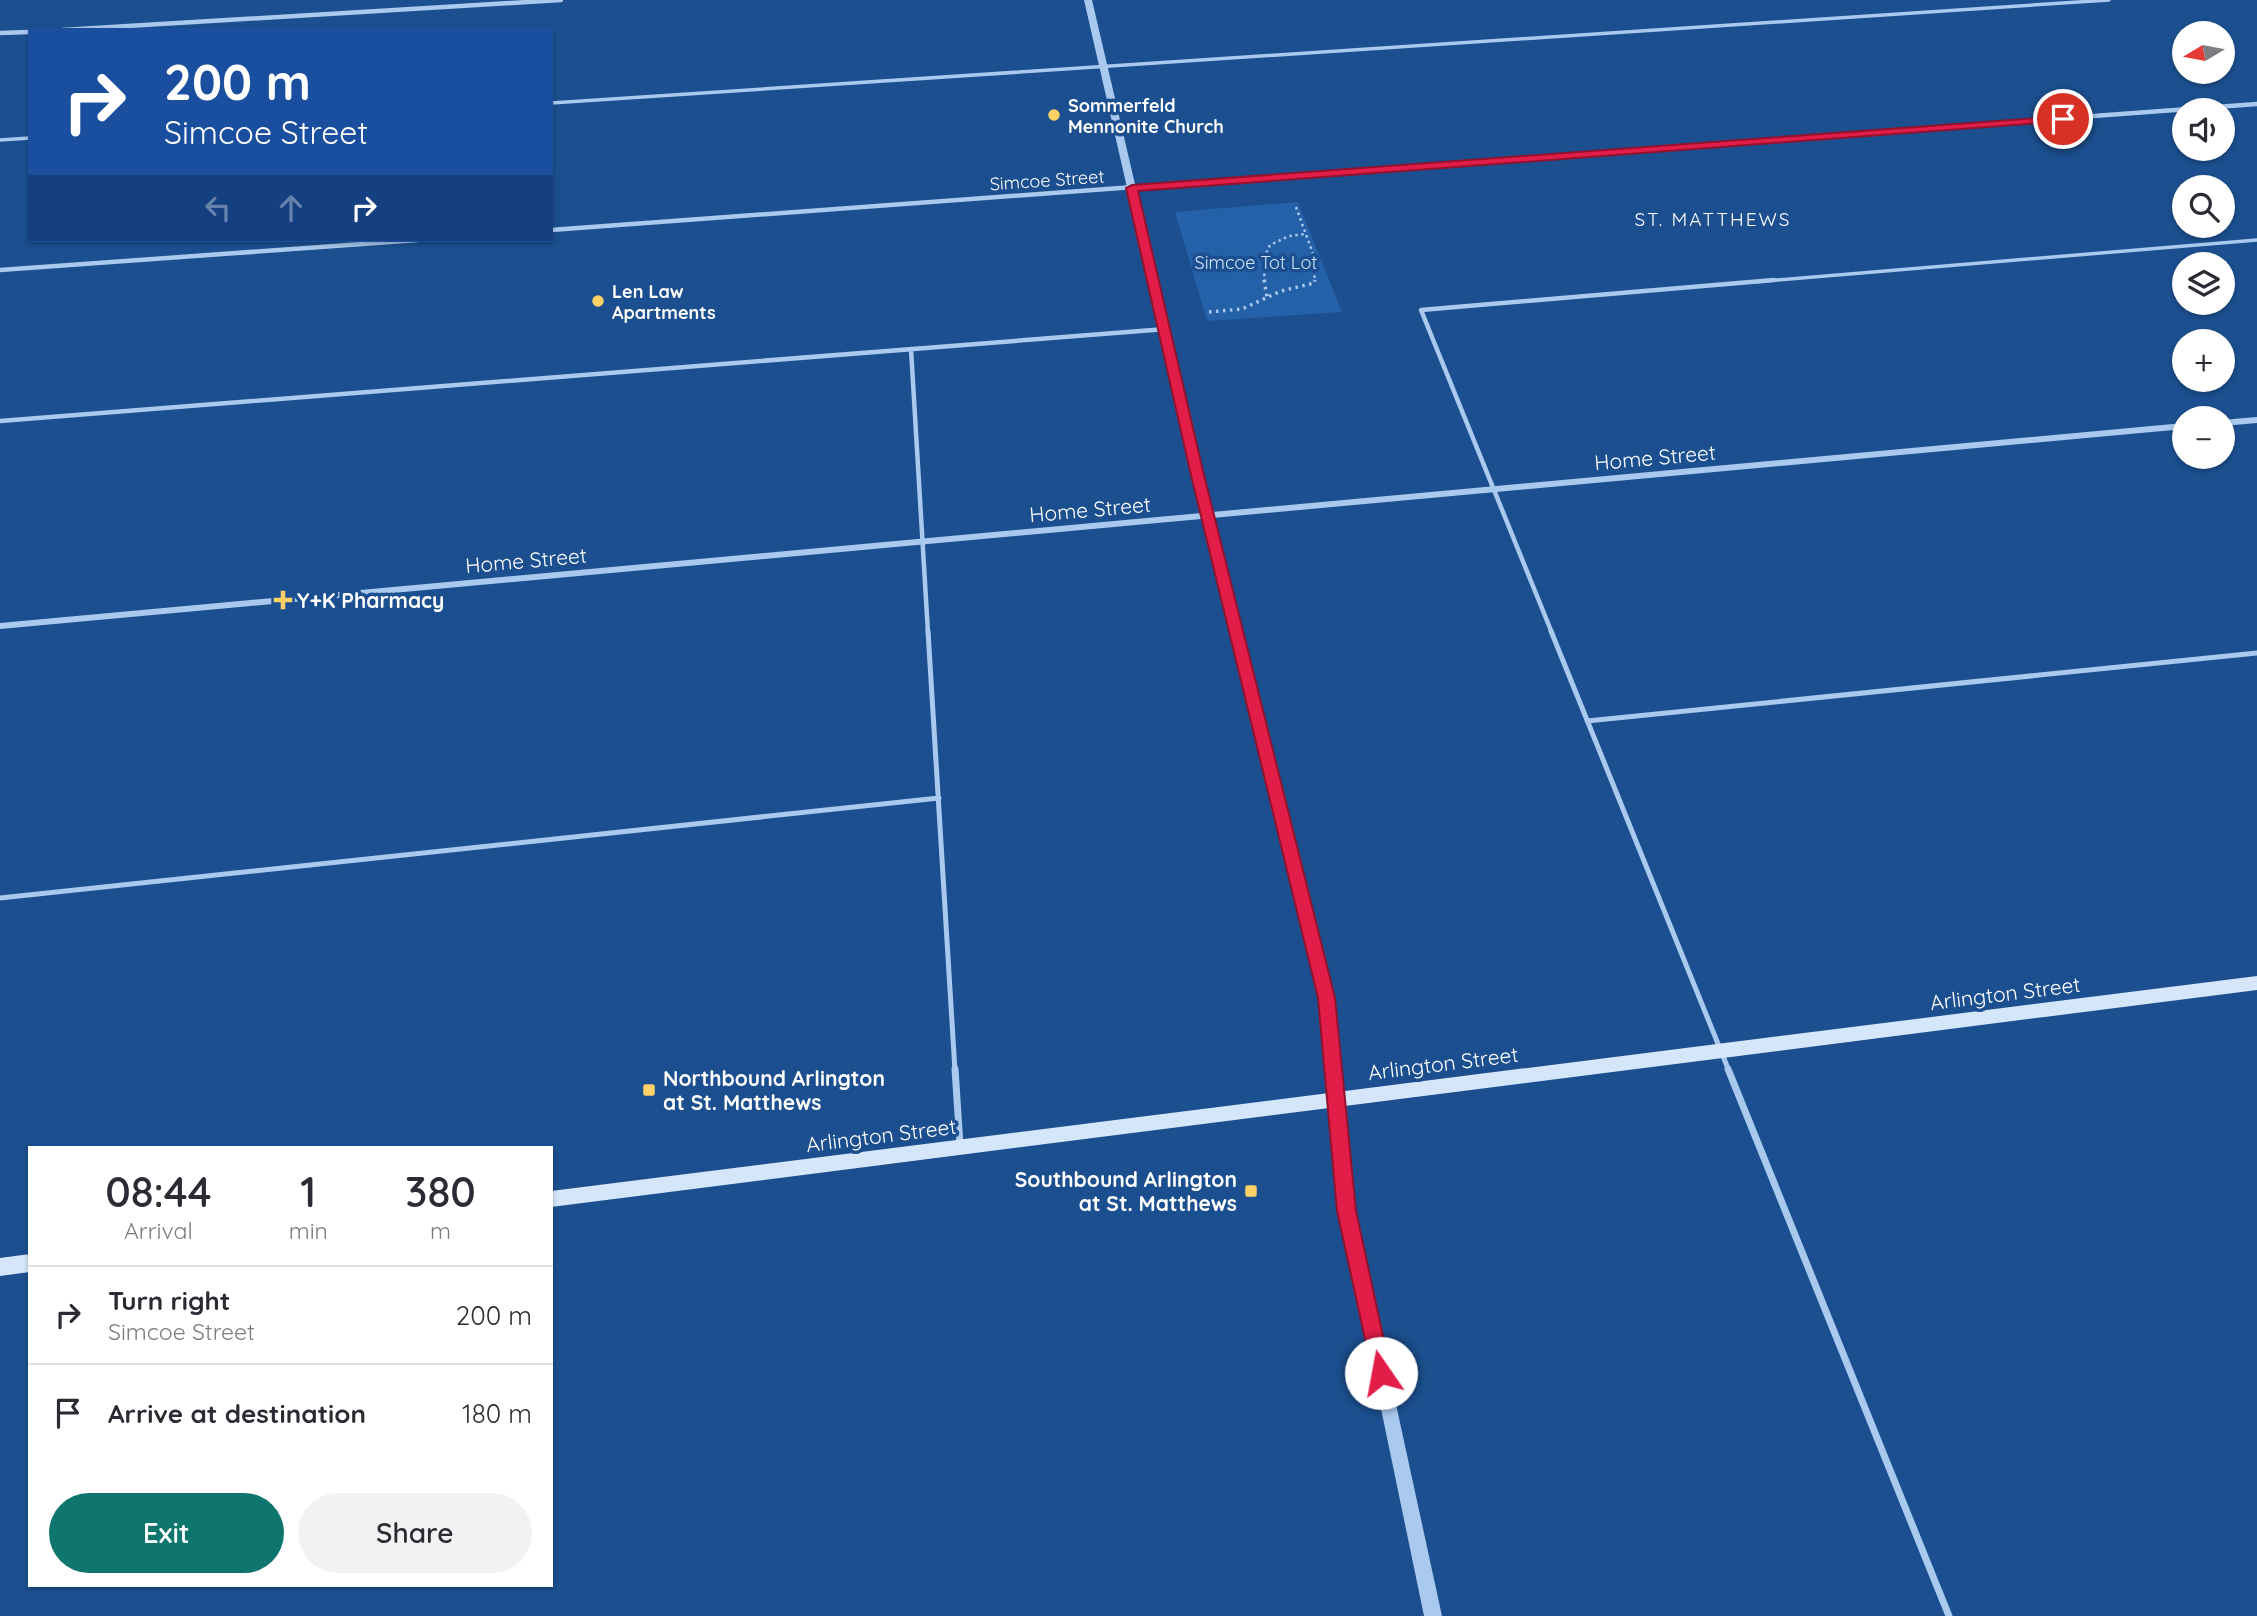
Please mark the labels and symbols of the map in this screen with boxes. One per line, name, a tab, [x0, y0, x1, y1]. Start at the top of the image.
north arrow	[2172, 21, 2235, 84]
pin	[2033, 89, 2093, 149]
place label: Sommerfeld Mennonite Church	[1068, 94, 1224, 138]
marker: Sommerfeld Mennonite Church	[1046, 107, 1062, 123]
street label: Simcoe Street	[989, 165, 1105, 195]
district label: ST. MATTHEWS	[1635, 207, 1791, 231]
park label: Simcoe Tot Lot	[1195, 251, 1317, 274]
place label: Len Law Apartments	[612, 280, 716, 324]
marker: Len Law Apartments	[590, 293, 606, 309]
street label: Home Street	[1593, 439, 1717, 475]
street label: Home Street	[1028, 491, 1152, 527]
street label: Home Street	[464, 542, 588, 578]
place label: Y+K Pharmacy	[297, 587, 444, 613]
marker: Y+K Pharmacy	[275, 592, 291, 608]
street label: Arlington Street	[1928, 971, 2082, 1015]
street label: Arlington Street	[1366, 1041, 1520, 1085]
place label: Northbound Arlington at St. Matthews	[663, 1065, 885, 1115]
marker: Northbound Arlington at St. Matthews	[641, 1082, 657, 1098]
street label: Arlington Street	[804, 1113, 958, 1157]
place label: Southbound Arlington at St. Matthews	[1015, 1166, 1237, 1216]
marker: Southbound Arlington at St. Matthews	[1243, 1183, 1259, 1199]
position arrow	[1344, 1336, 1418, 1410]

